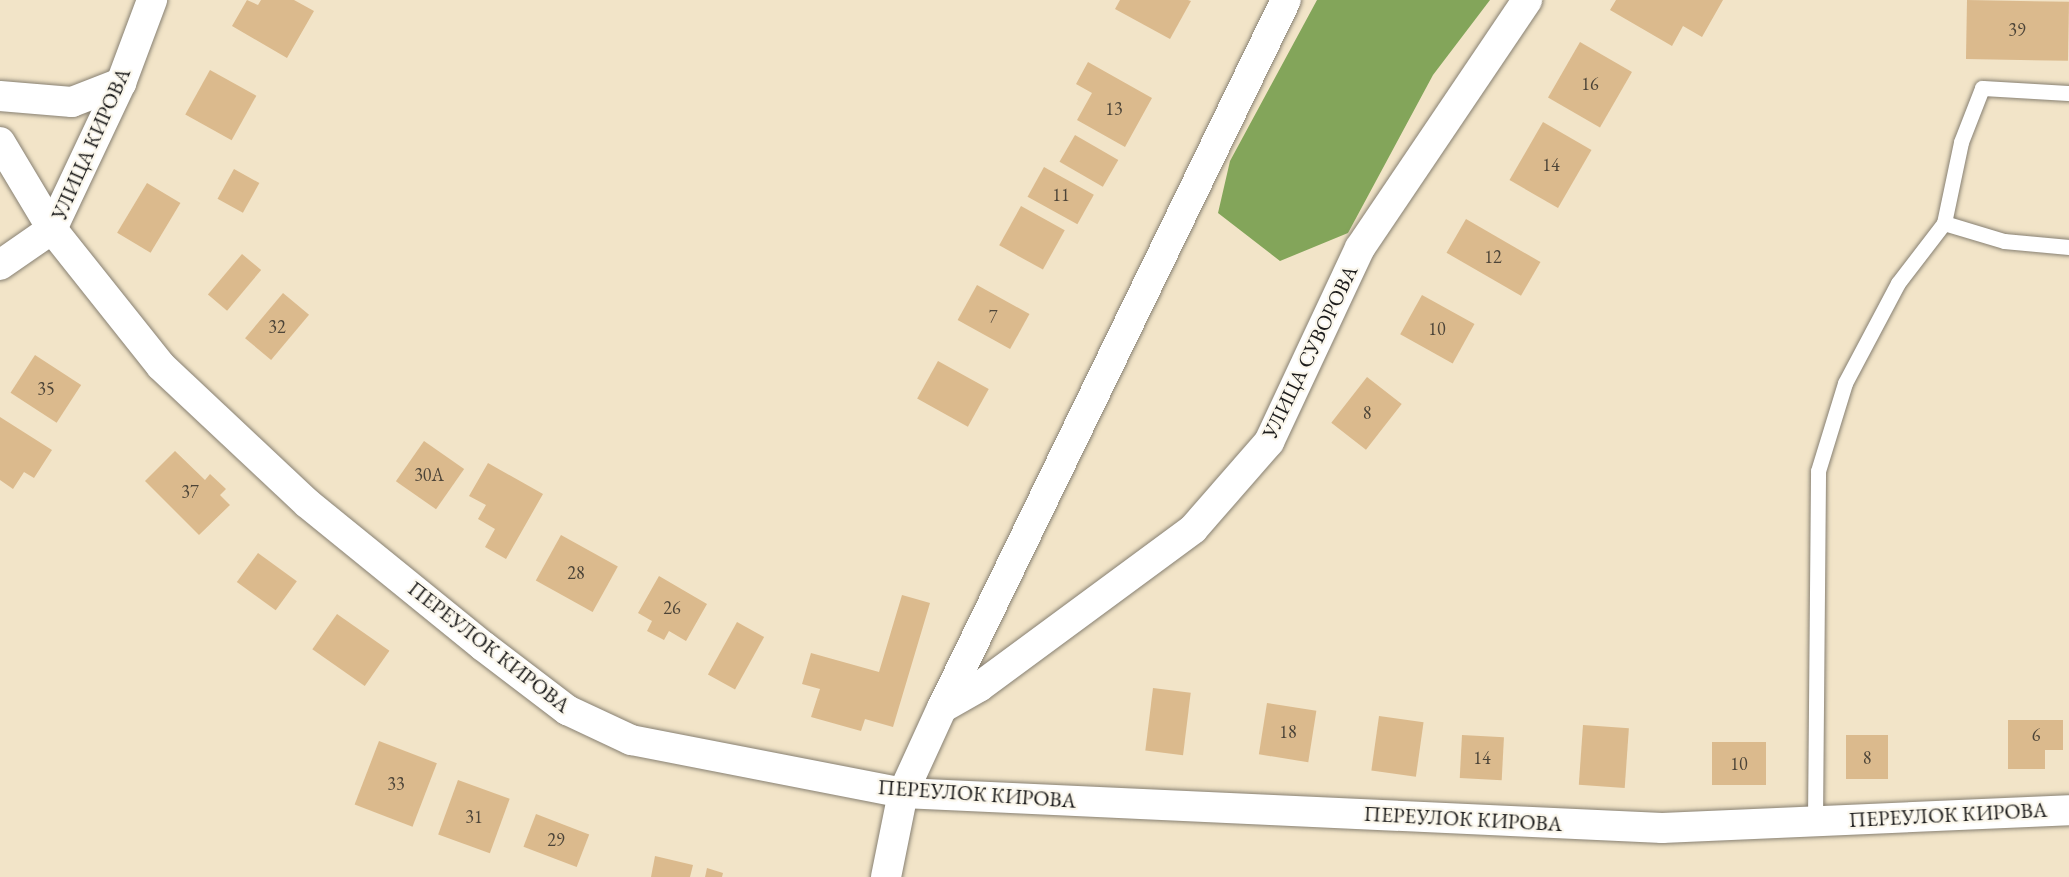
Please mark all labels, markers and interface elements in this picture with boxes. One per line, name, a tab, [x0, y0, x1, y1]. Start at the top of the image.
house number: 39	[2008, 19, 2026, 41]
street label: УЛИЦА КИРОВА	[46, 64, 136, 224]
house number: 16	[1581, 73, 1599, 95]
house number: 13	[1105, 98, 1123, 120]
house number: 14	[1542, 154, 1560, 176]
house number: 11	[1052, 184, 1070, 206]
house number: 12	[1484, 246, 1502, 268]
street label: УЛИЦА СУВОРОВА	[1257, 261, 1363, 443]
house number: 7	[989, 306, 997, 328]
house number: 32	[268, 316, 286, 338]
house number: 10	[1428, 318, 1446, 340]
house number: 35	[37, 378, 55, 400]
house number: 8	[1363, 402, 1371, 424]
house number: 30А	[414, 464, 444, 486]
house number: 37	[181, 481, 199, 503]
house number: 28	[567, 562, 585, 584]
street label: ПЕРЕУЛОК КИРОВА	[403, 576, 575, 718]
house number: 26	[663, 597, 681, 619]
house number: 18	[1279, 721, 1297, 743]
house number: 6	[2032, 724, 2040, 746]
house number: 14	[1473, 747, 1491, 769]
house number: 8	[1863, 747, 1871, 769]
house number: 10	[1730, 753, 1748, 775]
house number: 33	[387, 773, 405, 795]
street label: ПЕРЕУЛОК КИРОВА	[877, 774, 1077, 814]
street label: ПЕРЕУЛОК КИРОВА	[1848, 797, 2048, 833]
street label: ПЕРЕУЛОК КИРОВА	[1363, 801, 1563, 837]
house number: 31	[465, 806, 483, 828]
house number: 29	[547, 829, 565, 851]

